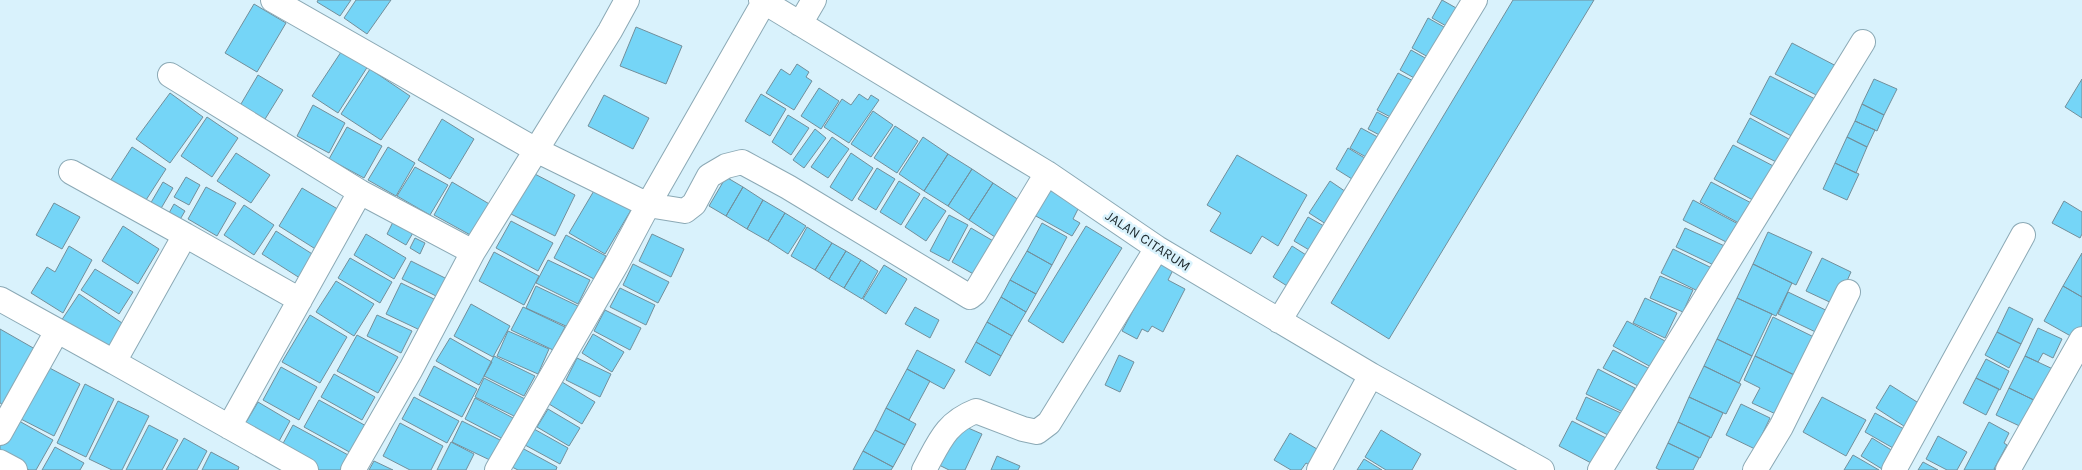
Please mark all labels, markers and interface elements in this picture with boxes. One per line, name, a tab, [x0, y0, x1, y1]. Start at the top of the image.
street label: JALAN CITARUM	[1102, 207, 1194, 275]

